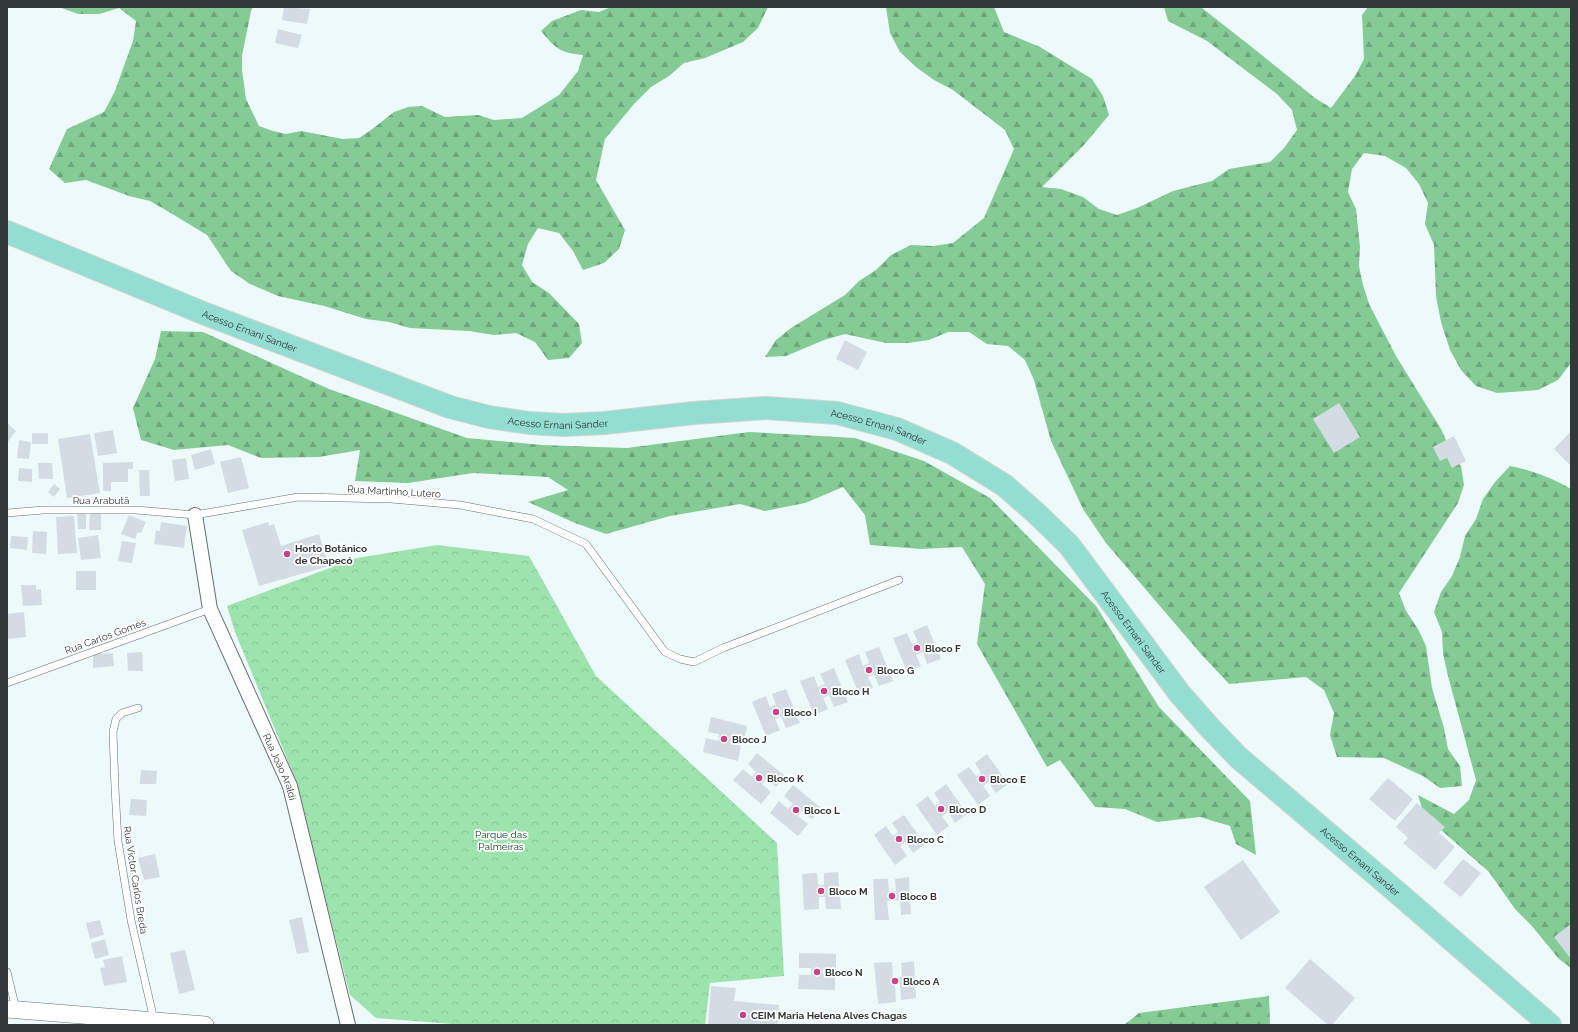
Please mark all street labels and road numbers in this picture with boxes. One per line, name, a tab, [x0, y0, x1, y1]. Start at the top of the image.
street label: Acesso Ernani Sander	[201, 308, 299, 354]
street label: Acesso Ernani Sander	[830, 408, 929, 448]
street label: Acesso Ernani Sander	[507, 415, 609, 431]
street label: Rua Martinho Lutero	[347, 484, 441, 499]
street label: Rua Arabutã	[73, 495, 129, 506]
street label: Acesso Ernani Sander	[1099, 588, 1168, 676]
street label: Rua Carlos Gomes	[63, 617, 147, 656]
street label: Rua João Araldi	[261, 732, 298, 801]
street label: Rua Victor Carlos Breda	[122, 825, 149, 935]
street label: Acesso Ernani Sander	[1318, 825, 1402, 899]

